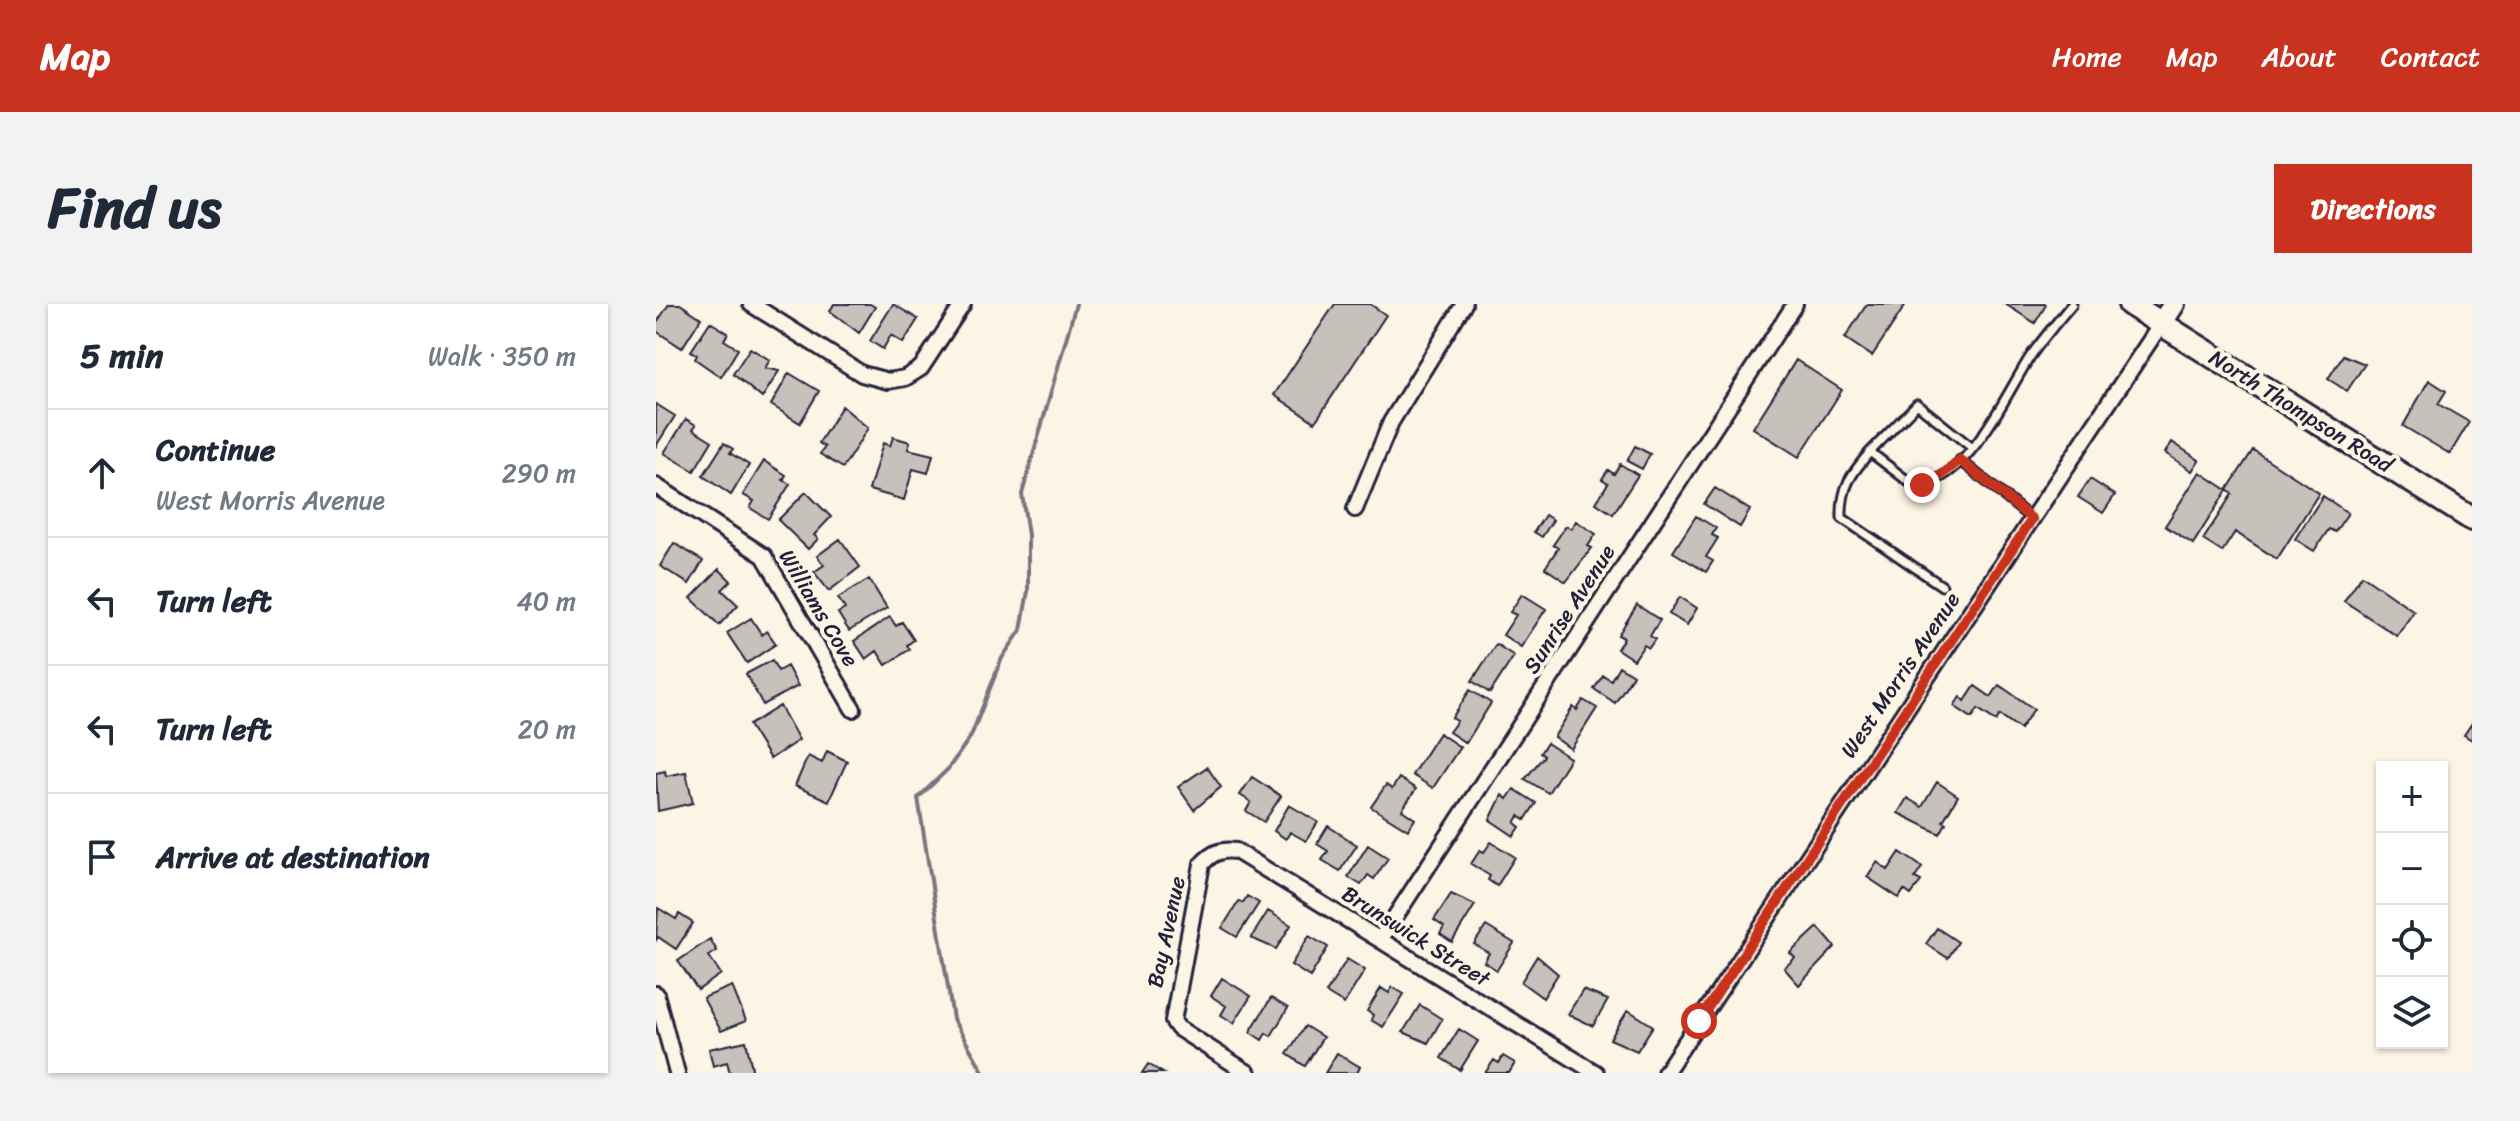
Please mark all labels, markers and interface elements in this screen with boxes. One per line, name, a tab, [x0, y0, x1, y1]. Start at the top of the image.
text: Map	[40, 23, 110, 90]
text: Home	[2052, 32, 2122, 81]
text: Map	[2166, 32, 2217, 81]
text: About	[2261, 32, 2337, 81]
text: Contact	[2381, 32, 2480, 81]
text: Find us	[48, 159, 221, 258]
button: Directions	[2274, 164, 2472, 253]
text: 5 min	[80, 326, 163, 386]
text: Walk · 350 m	[428, 333, 576, 379]
street label: North Thompson Road	[2201, 339, 2402, 484]
text: Continue	[156, 423, 275, 477]
text: 290 m	[502, 450, 576, 496]
icon: ahead	[80, 451, 124, 495]
route end	[1904, 467, 1940, 503]
text: West Morris Avenue	[156, 477, 385, 523]
street label: Sunrise Avenue	[1512, 536, 1626, 682]
street label: Williams Cove	[768, 541, 870, 675]
text: Turn left	[156, 574, 272, 628]
text: 40 m	[517, 578, 576, 624]
icon: left	[80, 579, 124, 623]
street label: West Morris Avenue	[1830, 583, 1971, 766]
text: Turn left	[156, 702, 272, 756]
text: 20 m	[518, 706, 576, 752]
icon: left	[80, 707, 124, 751]
map controls	[2376, 761, 2448, 1049]
button: +	[2376, 761, 2448, 833]
text: Arrive at destination	[156, 830, 430, 884]
button: −	[2376, 833, 2448, 905]
icon: arrive	[80, 835, 124, 879]
street label: Bay Avenue	[1135, 873, 1197, 991]
street label: Brunswick Street	[1334, 875, 1499, 998]
button: locate	[2376, 905, 2448, 977]
button: layers	[2376, 977, 2448, 1049]
route start	[1681, 1003, 1717, 1039]

